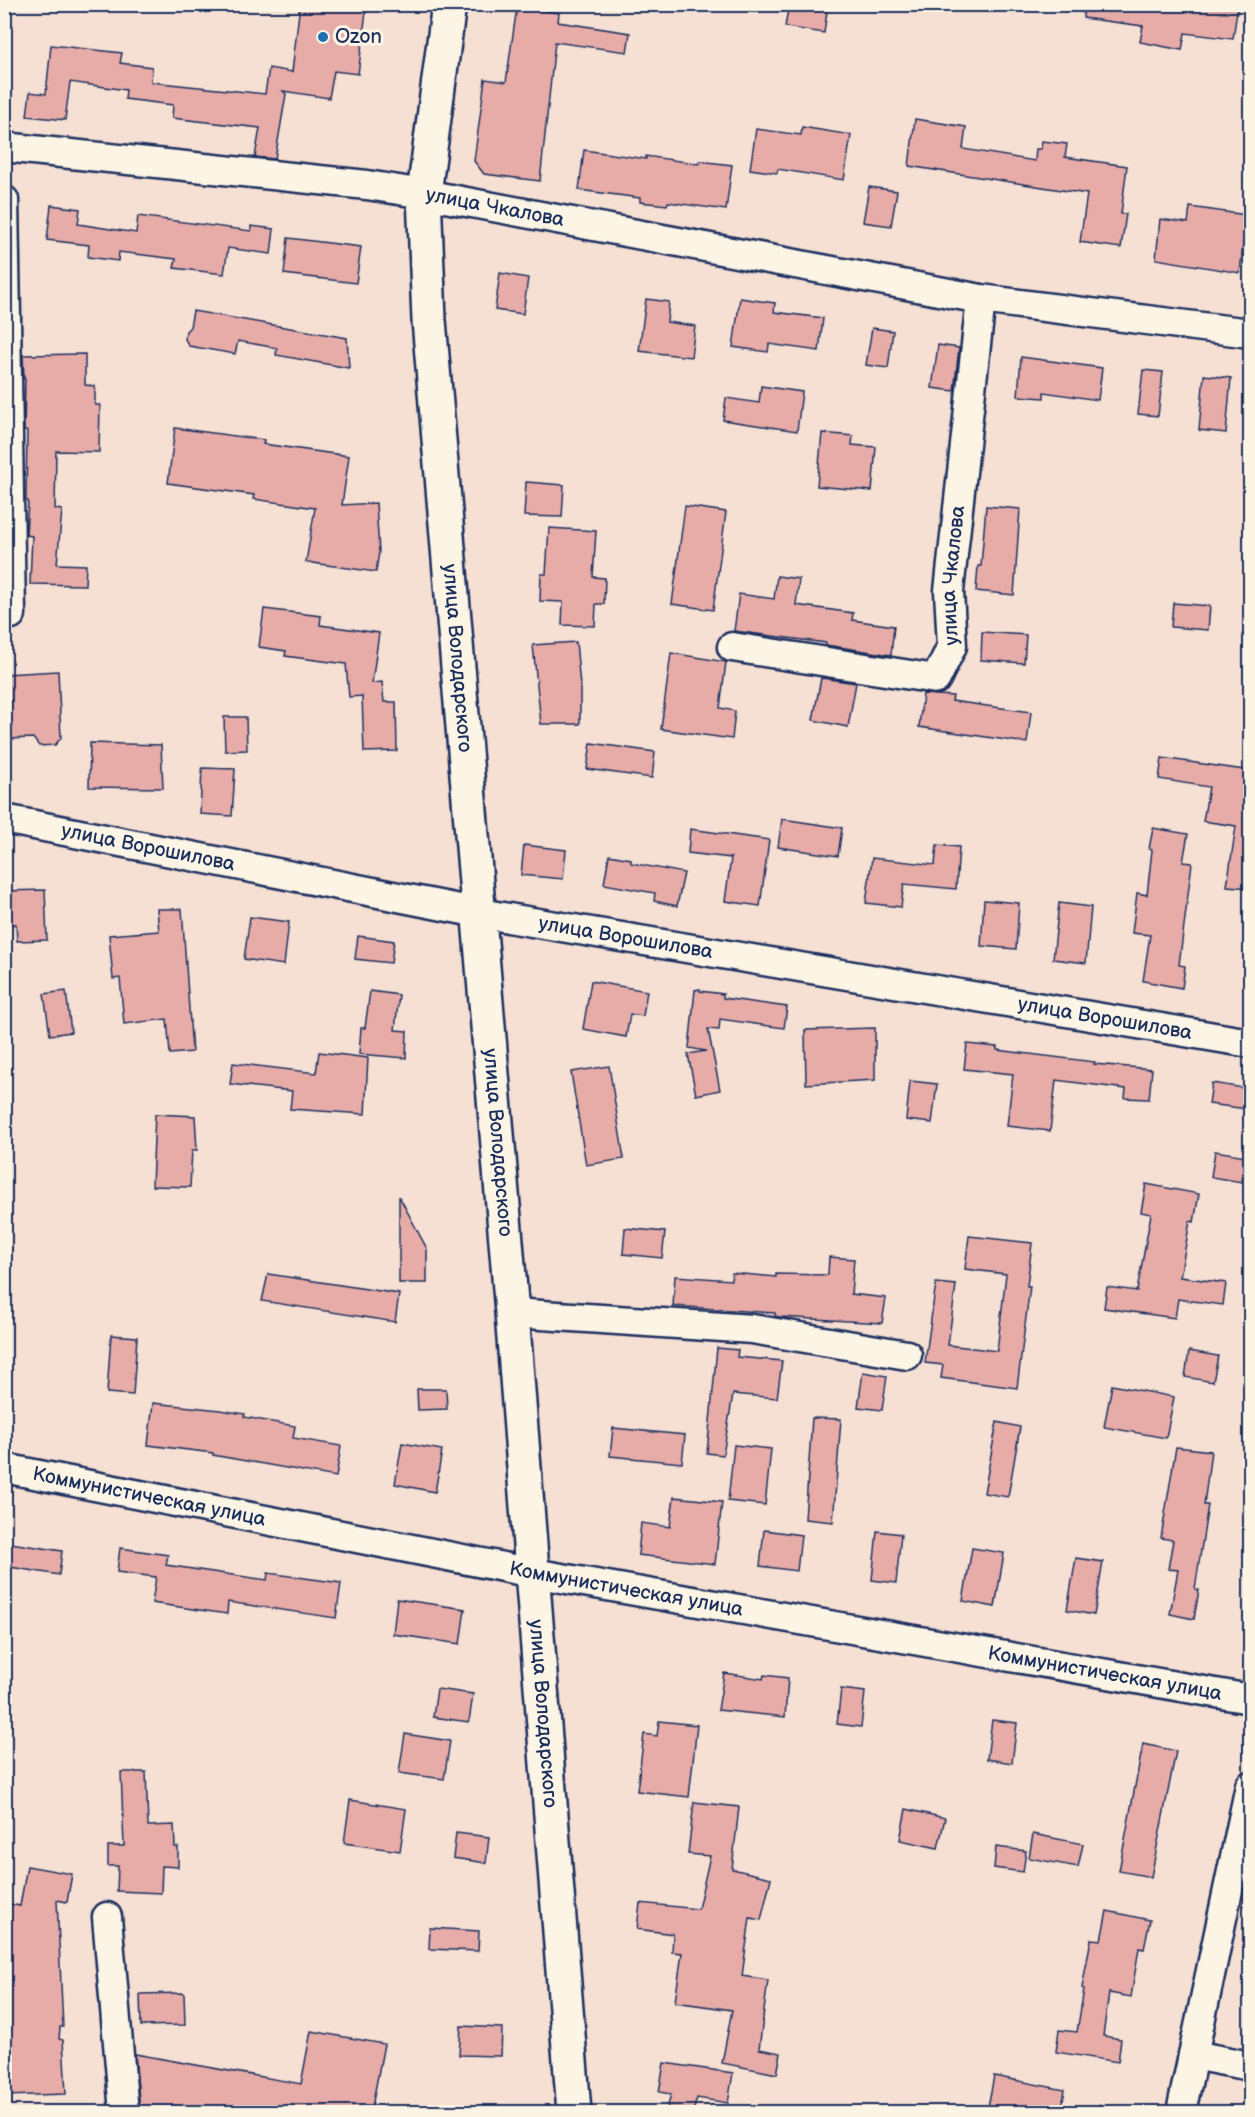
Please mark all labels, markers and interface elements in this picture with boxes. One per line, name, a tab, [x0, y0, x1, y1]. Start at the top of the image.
place label: Ozon	[335, 25, 382, 49]
marker: Ozon	[316, 30, 330, 44]
street label: улица Чкалова	[424, 183, 566, 232]
street label: улица Чкалова	[937, 504, 970, 646]
street label: улица Володарского	[437, 563, 477, 753]
street label: улица Ворошилова	[59, 819, 237, 876]
street label: улица Ворошилова	[537, 911, 715, 964]
street label: улица Ворошилова	[1016, 992, 1194, 1045]
street label: улица Володарского	[478, 1047, 518, 1237]
street label: Коммунистическая улица	[31, 1462, 268, 1532]
street label: Коммунистическая улица	[507, 1557, 745, 1622]
street label: улица Володарского	[524, 1619, 562, 1809]
street label: Коммунистическая улица	[986, 1641, 1224, 1706]

